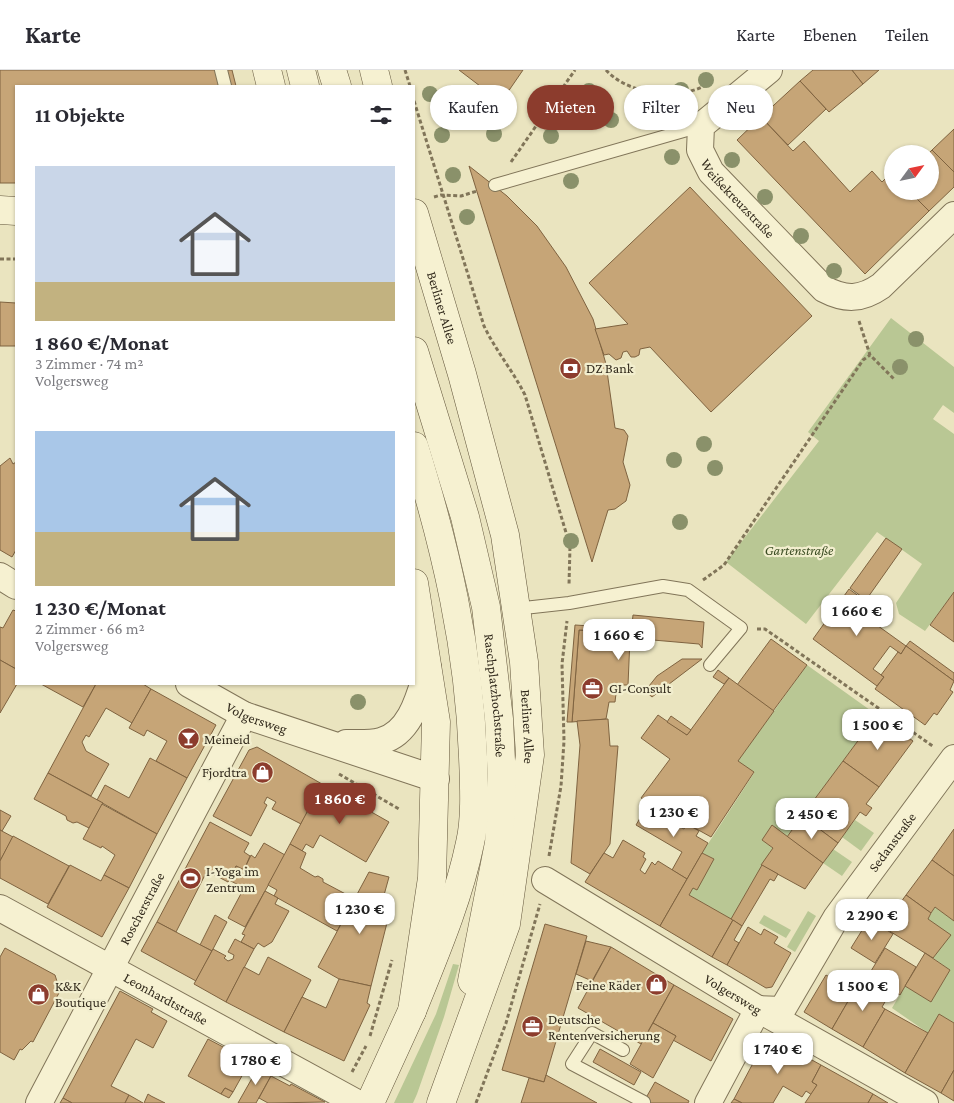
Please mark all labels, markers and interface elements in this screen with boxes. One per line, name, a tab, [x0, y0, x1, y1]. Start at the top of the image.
text: Karte	[25, 21, 81, 48]
text: Karte	[736, 25, 775, 45]
text: Ebenen	[803, 25, 857, 45]
text: Teilen	[885, 25, 929, 45]
chip: Kaufen	[430, 85, 517, 130]
chip: Mieten	[527, 85, 614, 130]
chip: Filter	[624, 85, 698, 130]
chip: Neu	[708, 85, 773, 130]
icon: filters	[367, 101, 395, 129]
text: 11 Objekte	[35, 103, 125, 127]
north arrow	[884, 145, 939, 200]
map controls	[884, 145, 939, 200]
street label: Weißekreuzstraße	[698, 156, 778, 241]
icon: home	[170, 199, 260, 289]
street label: Berliner Allee	[424, 270, 461, 346]
text: 1 860 €/Monat	[35, 331, 168, 355]
text: 3 Zimmer · 74 m²	[35, 355, 144, 372]
bank icon: DZ Bank	[558, 356, 582, 380]
place label: DZ Bank	[586, 360, 634, 376]
text: Volgersweg	[35, 372, 108, 389]
icon: home	[170, 464, 260, 554]
park label: Gartenstraße	[765, 542, 834, 558]
pin: 1 660 €	[811, 594, 903, 637]
text: 1 230 €/Monat	[35, 596, 166, 620]
text: 1 660 €	[832, 602, 882, 619]
pin: 1 660 €	[573, 618, 665, 661]
text: 2 Zimmer · 66 m²	[35, 620, 145, 637]
text: 1 660 €	[594, 626, 644, 643]
street label: Raschplatzhochstraße	[481, 633, 509, 758]
text: Volgersweg	[35, 637, 108, 654]
office icon: GI-Consult	[581, 676, 605, 700]
place label: GI-Consult	[609, 680, 672, 696]
street label: Berliner Allee	[518, 689, 538, 765]
street label: Volgersweg	[223, 699, 289, 737]
pin: 1 500 €	[832, 708, 924, 751]
text: 1 500 €	[853, 716, 903, 733]
bar icon: Meineid	[176, 727, 200, 751]
place label: Meineid	[204, 731, 251, 747]
shop icon: Fjordtra	[251, 760, 275, 784]
place label: Fjordtra	[202, 764, 248, 781]
pin: 1 860 €	[294, 782, 386, 825]
text: 1 860 €	[315, 790, 365, 807]
pin: 1 230 €	[628, 796, 720, 838]
pin: 2 450 €	[766, 798, 858, 840]
text: 1 230 €	[650, 803, 698, 820]
text: 2 450 €	[787, 805, 837, 822]
street label: Sedanstraße	[865, 809, 919, 875]
place label: I-Yoga im Zentrum	[206, 863, 259, 895]
sports icon: I-Yoga im Zentrum	[178, 867, 202, 891]
street label: Roscherstraße	[116, 870, 167, 947]
pin: 1 230 €	[314, 892, 406, 935]
pin: 2 290 €	[826, 898, 918, 941]
text: 1 230 €	[336, 900, 384, 917]
text: 2 290 €	[846, 906, 898, 923]
street label: Leonhardtstraße	[121, 969, 211, 1028]
street label: Volgersweg	[702, 970, 765, 1018]
pin: 1 500 €	[817, 970, 909, 1012]
shop icon: Feine Räder	[645, 973, 669, 997]
place label: Feine Räder	[576, 977, 641, 993]
text: 1 500 €	[838, 977, 888, 994]
place label: K&K Boutique	[55, 978, 106, 1010]
shop icon: K&K Boutique	[27, 982, 51, 1006]
place label: Deutsche Rentenversicherung	[548, 1011, 660, 1043]
office icon: Deutsche Rentenversicherung	[520, 1015, 544, 1039]
pin: 1 740 €	[732, 1032, 824, 1075]
text: 1 740 €	[754, 1040, 802, 1057]
pin: 1 780 €	[210, 1044, 302, 1086]
text: 1 780 €	[231, 1051, 281, 1068]

